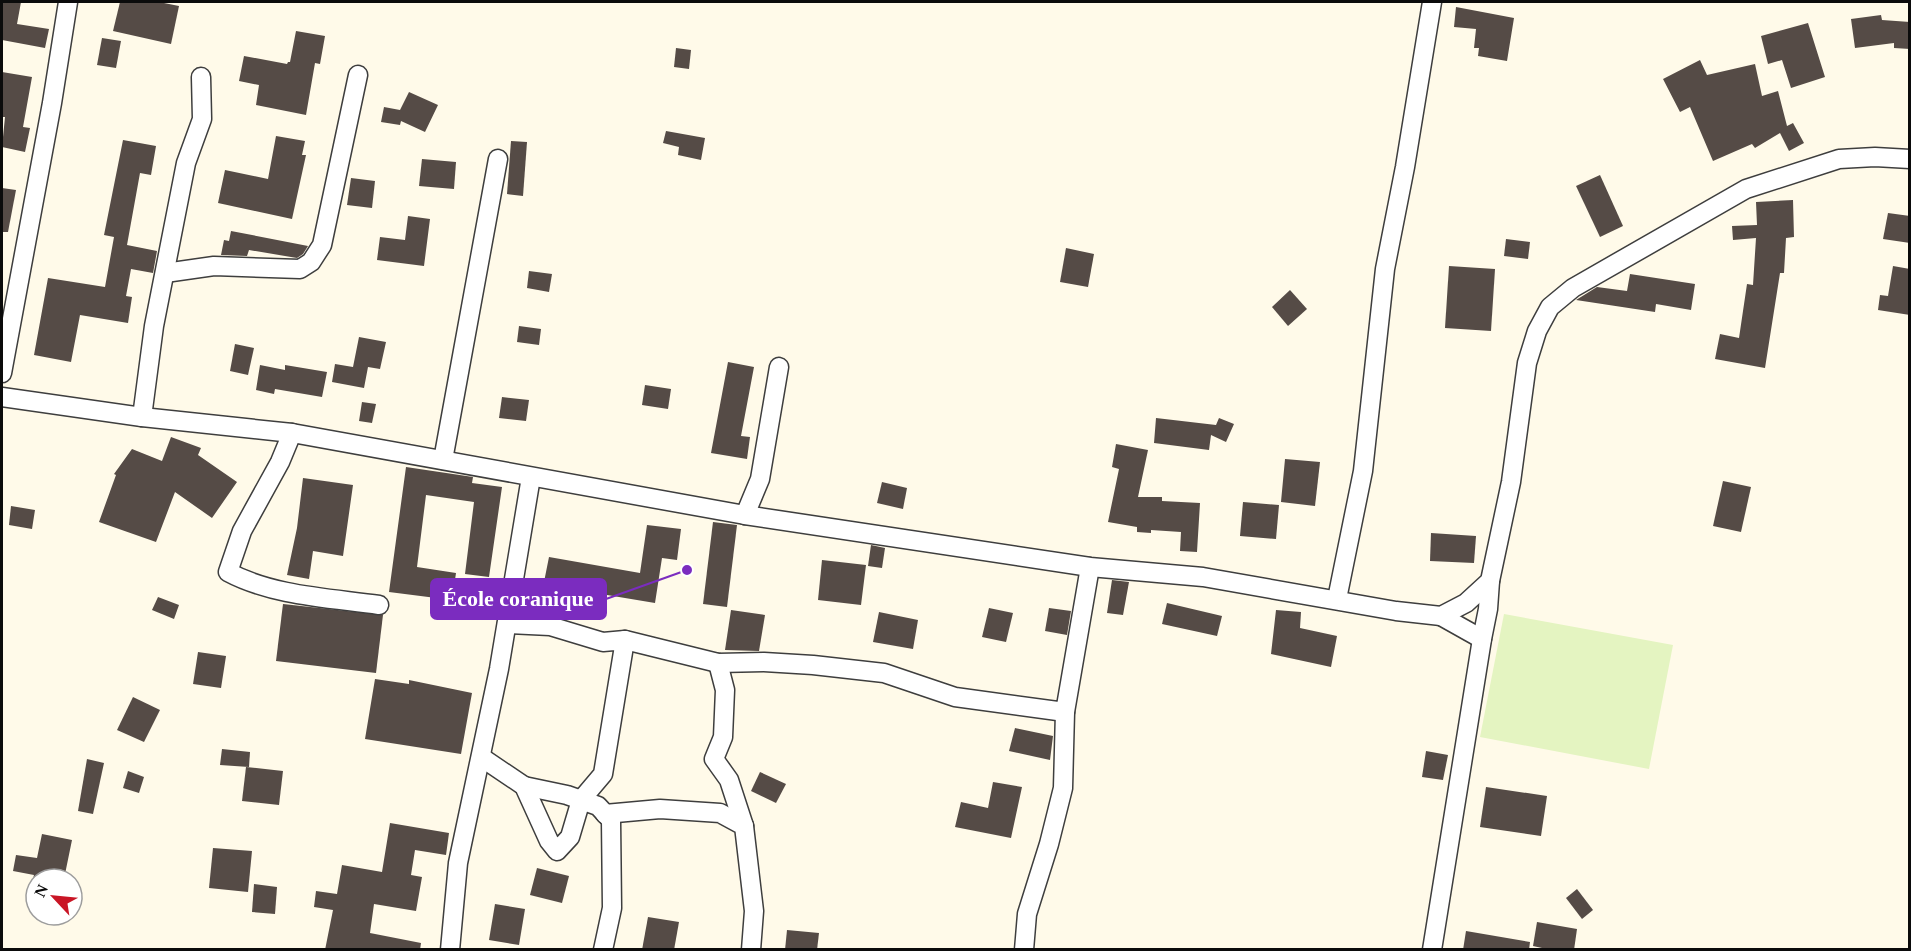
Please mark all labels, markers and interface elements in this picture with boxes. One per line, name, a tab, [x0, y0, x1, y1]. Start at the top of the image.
callout: École coranique	[431, 579, 606, 619]
text: École coranique	[443, 586, 594, 611]
north arrow	[24, 867, 84, 927]
text: N	[31, 881, 51, 900]

